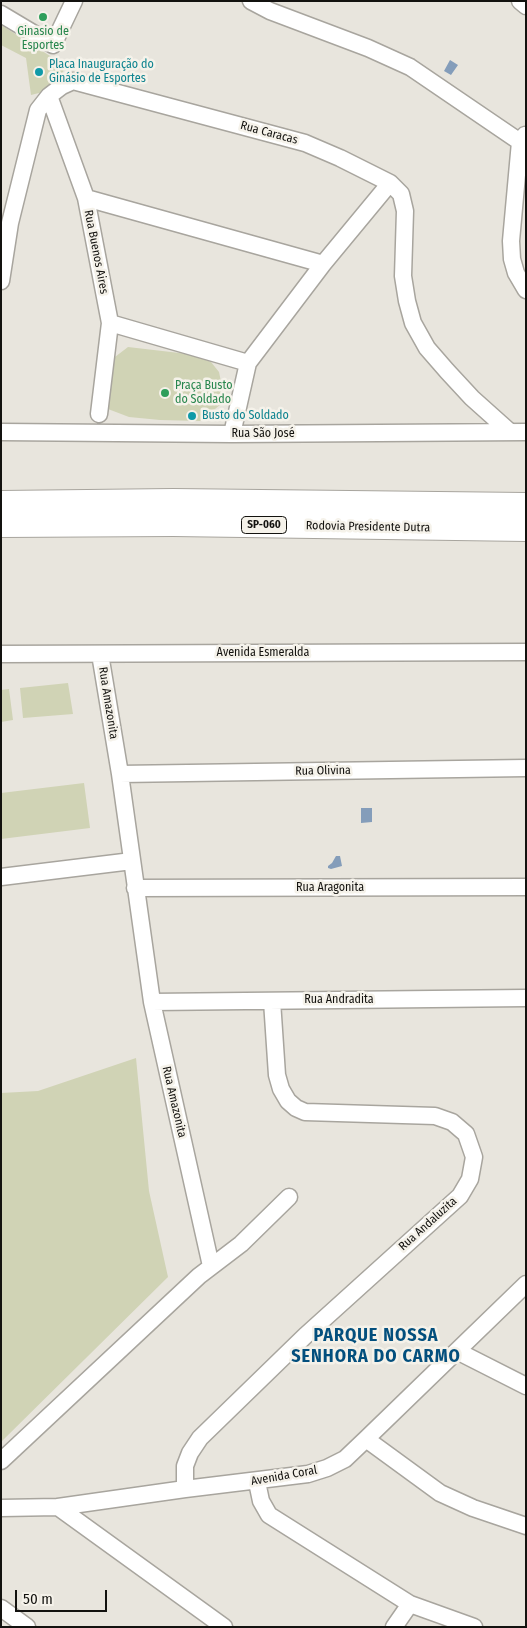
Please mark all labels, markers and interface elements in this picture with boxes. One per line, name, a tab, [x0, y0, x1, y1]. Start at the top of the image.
marker: Ginasio de Esportes	[37, 11, 49, 23]
place label: Ginasio de Esportes	[17, 25, 69, 53]
place label: Placa Inauguração do Ginásio de Esportes	[49, 58, 154, 86]
marker: Placa Inauguração do Ginásio de Esportes	[33, 66, 45, 78]
street label: Rua Caracas	[239, 118, 299, 148]
street label: Rua Buenos Aires	[81, 209, 111, 295]
place label: Praça Busto do Soldado	[175, 379, 232, 407]
marker: Praça Busto do Soldado	[159, 387, 171, 399]
place label: Busto do Soldado	[202, 409, 289, 423]
marker: Busto do Soldado	[186, 410, 198, 422]
street label: Rua São José	[231, 427, 295, 441]
road number: SP-060	[242, 516, 286, 534]
street label: Rodovia Presidente Dutra	[306, 519, 430, 535]
street label: Avenida Esmeralda	[217, 646, 309, 660]
street label: Rua Amazonita	[95, 666, 121, 740]
street label: Rua Olivina	[295, 763, 351, 779]
street label: Rua Aragonita	[296, 881, 364, 895]
street label: Rua Andradita	[304, 993, 374, 1007]
street label: Rua Amazonita	[159, 1065, 189, 1139]
street label: Rua Andaluzita	[396, 1194, 460, 1254]
district label: PARQUE NOSSA SENHORA DO CARMO	[289, 1325, 463, 1368]
street label: Avenida Coral	[250, 1463, 318, 1489]
scale bar	[18, 1580, 110, 1612]
text: 50 m	[23, 1590, 53, 1608]

